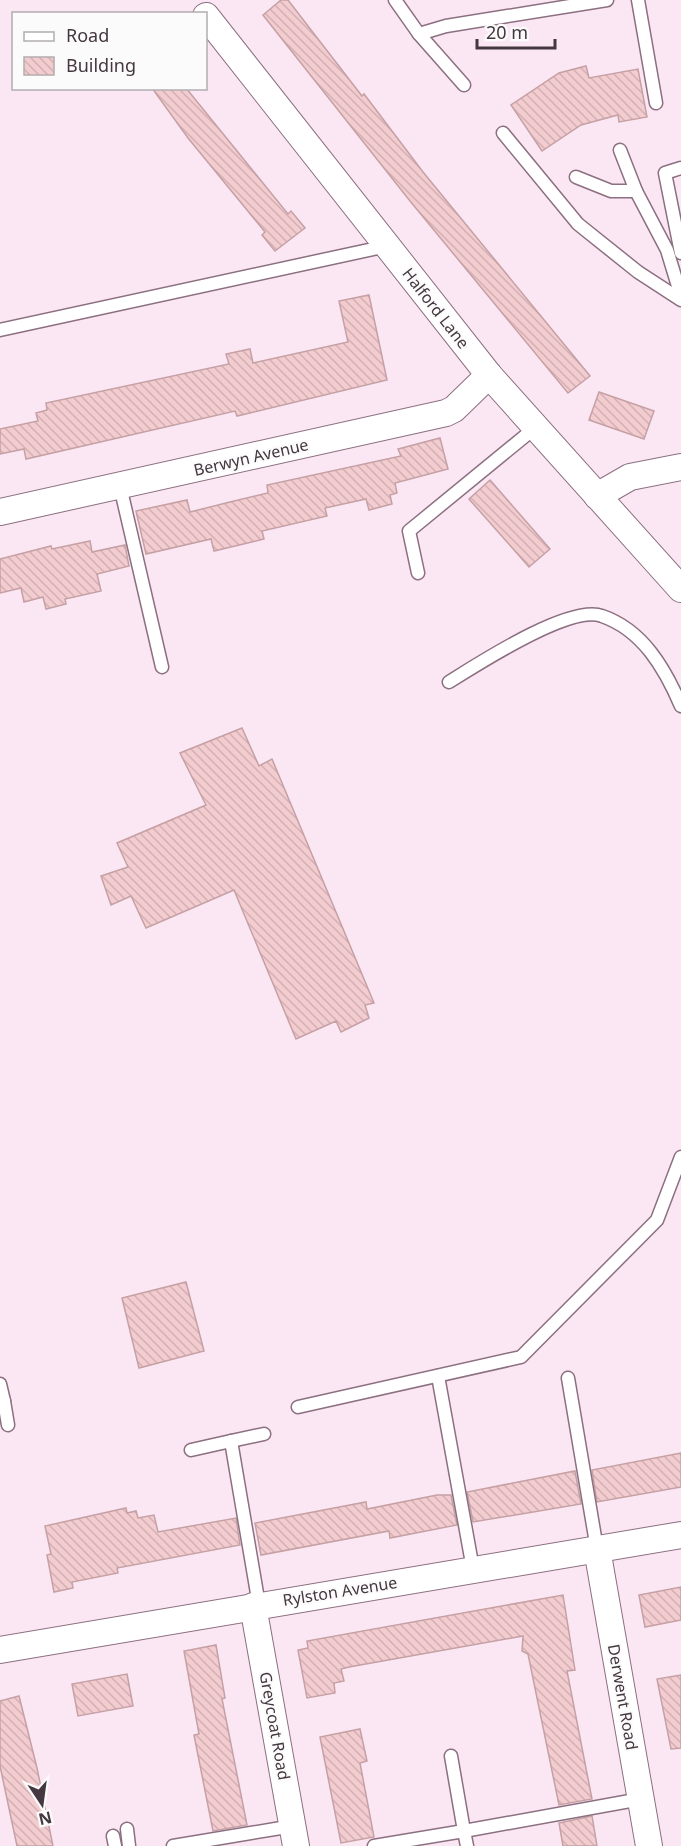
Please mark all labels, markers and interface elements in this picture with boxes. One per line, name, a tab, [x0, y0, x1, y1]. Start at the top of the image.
legend	[12, 12, 207, 90]
scale bar	[477, 12, 555, 50]
text: 20 m	[486, 20, 528, 44]
text: Road	[66, 23, 109, 47]
text: Building	[66, 53, 136, 77]
street label: Halford Lane	[398, 263, 474, 353]
street label: Berwyn Avenue	[192, 433, 310, 481]
street label: Rylston Avenue	[281, 1571, 399, 1611]
street label: Derwent Road	[603, 1642, 643, 1752]
street label: Greycoat Road	[255, 1670, 295, 1782]
north arrow	[12, 1774, 72, 1834]
text: N	[37, 1806, 54, 1831]

